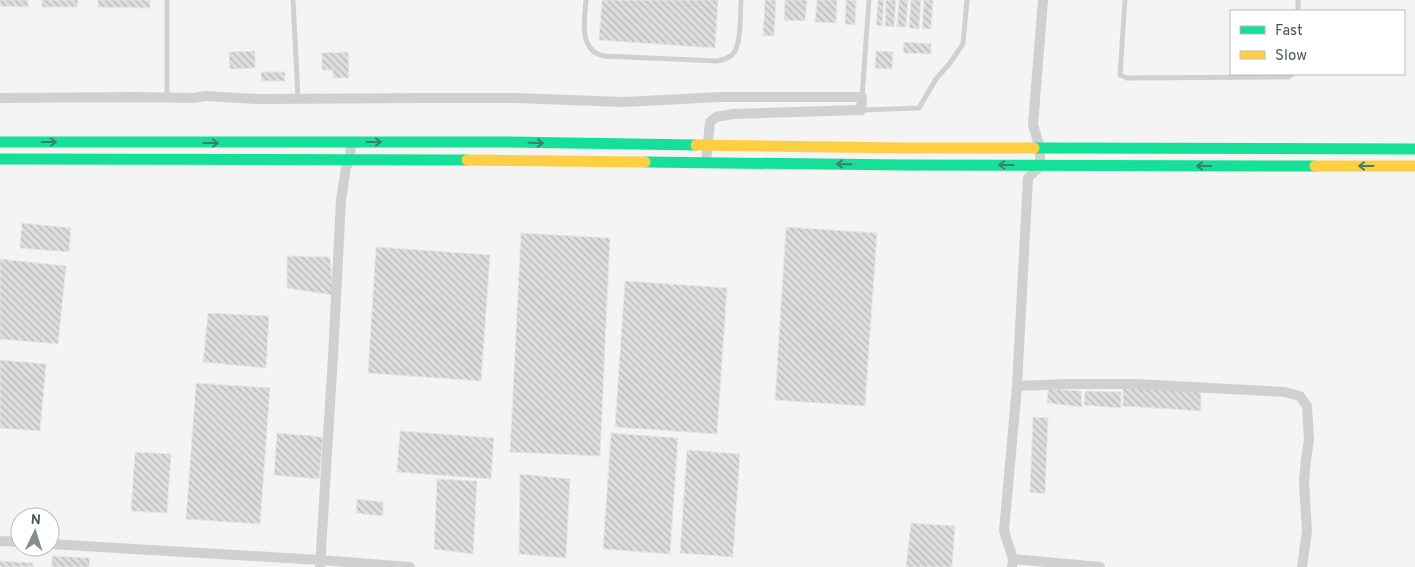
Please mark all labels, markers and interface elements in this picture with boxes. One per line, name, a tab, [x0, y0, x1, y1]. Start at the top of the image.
legend	[1230, 10, 1405, 75]
text: Fast	[1275, 22, 1303, 41]
text: Slow	[1275, 47, 1307, 66]
one-way arrow	[40, 137, 56, 147]
one-way arrow	[365, 137, 381, 147]
one-way arrow	[202, 138, 219, 148]
one-way arrow	[528, 138, 544, 147]
one-way arrow	[836, 160, 852, 169]
one-way arrow	[999, 161, 1015, 170]
one-way arrow	[1196, 161, 1212, 171]
one-way arrow	[1359, 161, 1375, 171]
north arrow	[10, 507, 60, 557]
text: N	[30, 512, 41, 529]

